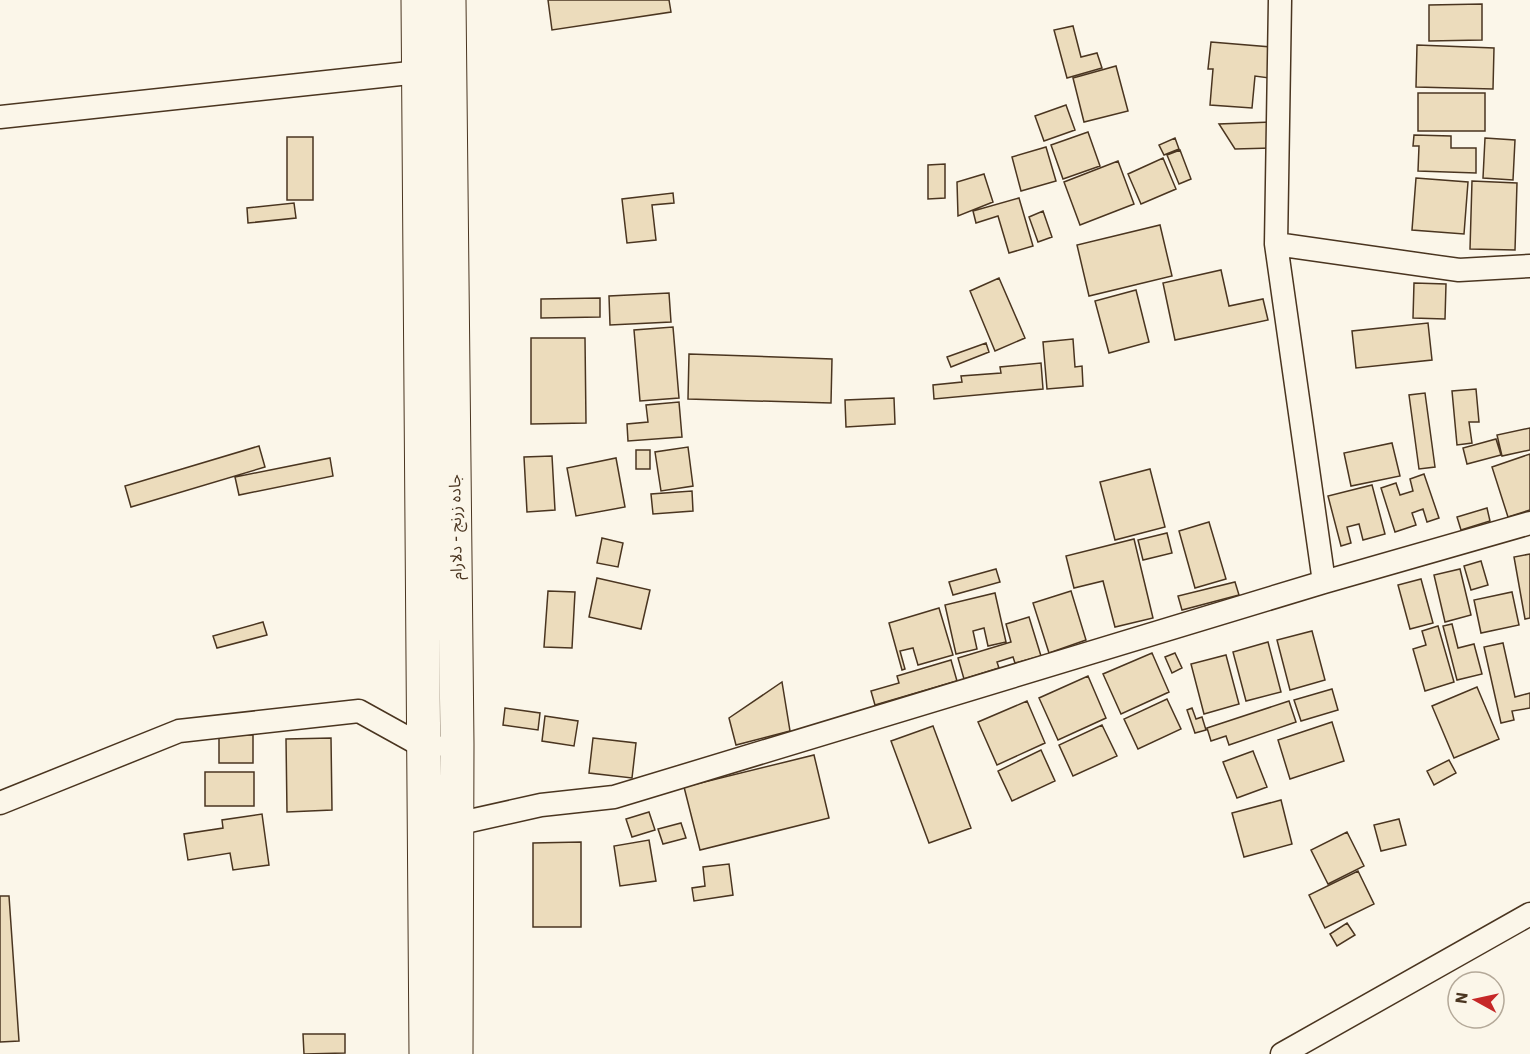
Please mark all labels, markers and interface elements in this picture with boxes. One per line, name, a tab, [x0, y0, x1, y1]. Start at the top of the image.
street label: جاده زرنج - دلارام	[444, 474, 469, 580]
north arrow	[1446, 970, 1506, 1030]
text: N	[1450, 991, 1472, 1005]

